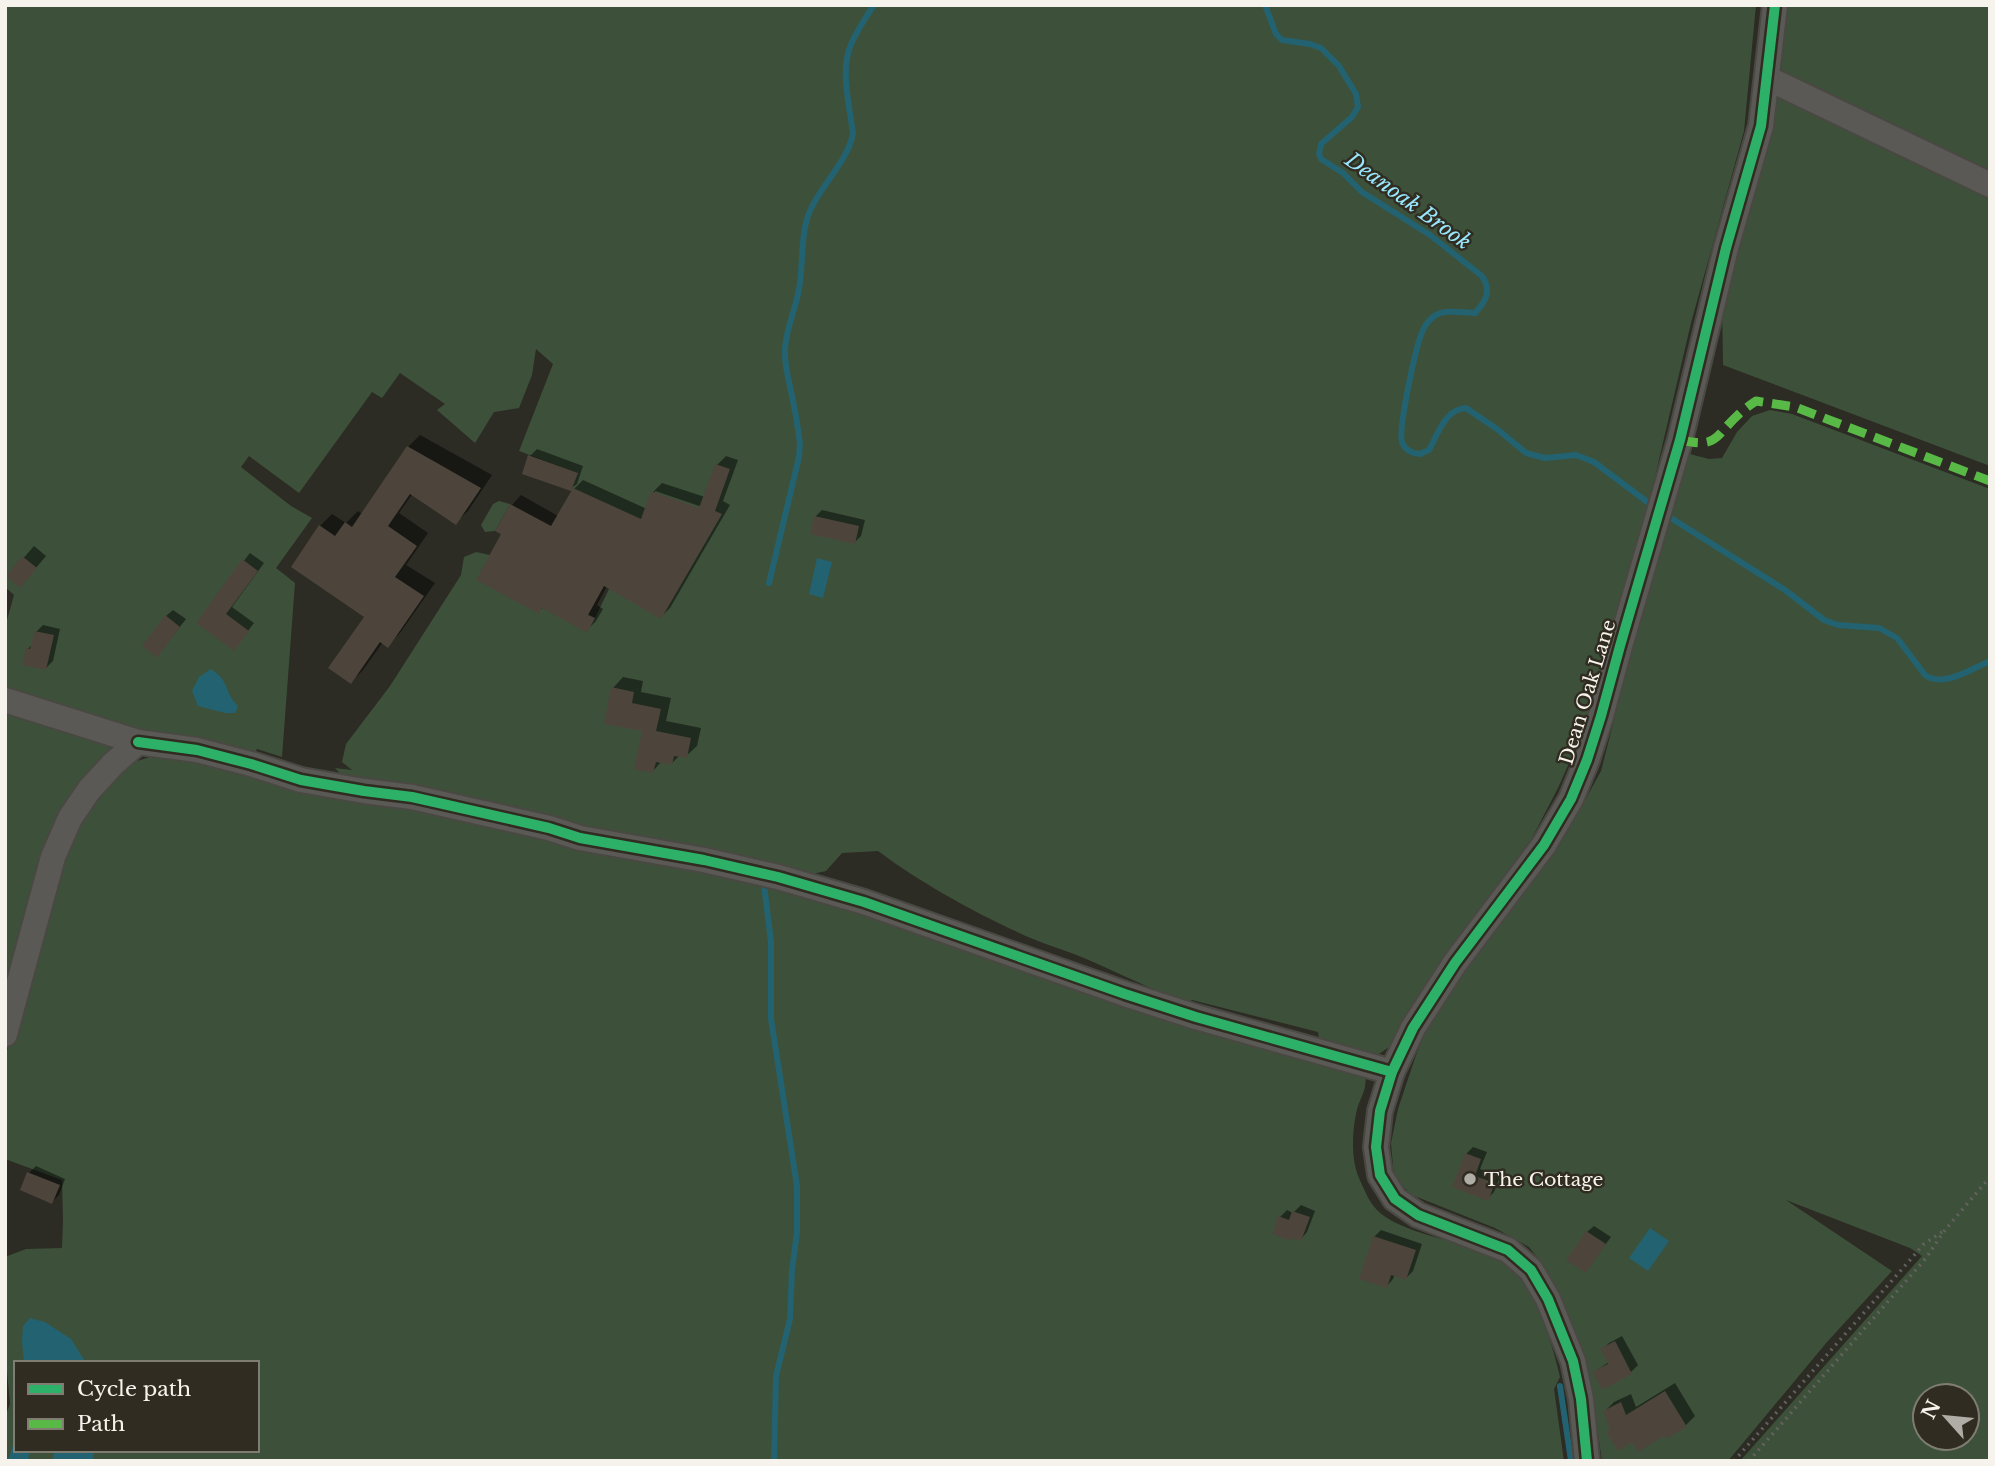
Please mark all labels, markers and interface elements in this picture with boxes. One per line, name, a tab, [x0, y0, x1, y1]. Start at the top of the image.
water label: Deanoak Brook	[1339, 146, 1476, 255]
street label: Dean Oak Lane	[1555, 617, 1620, 767]
place label: The Cottage	[1484, 1168, 1603, 1191]
marker: The Cottage	[1462, 1171, 1478, 1187]
legend	[14, 1361, 259, 1452]
text: Cycle path	[77, 1376, 191, 1402]
north arrow	[1911, 1382, 1981, 1452]
text: N	[1917, 1396, 1946, 1423]
text: Path	[77, 1411, 125, 1437]

